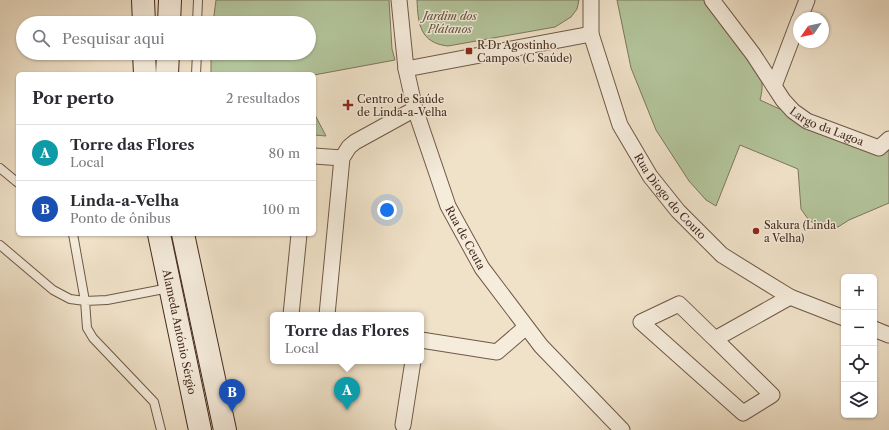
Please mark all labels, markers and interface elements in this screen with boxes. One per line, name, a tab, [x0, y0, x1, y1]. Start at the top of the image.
park label: Jardim dos Plátanos	[420, 9, 477, 36]
north arrow	[793, 12, 829, 48]
search box	[16, 16, 316, 60]
icon: search	[30, 27, 52, 49]
text: Pesquisar aqui	[62, 29, 165, 48]
place label: R Dr Agostinho Campos (C Saúde)	[477, 38, 572, 65]
marker: R Dr Agostinho Campos (C Saúde)	[464, 46, 474, 56]
text: Por perto	[32, 88, 114, 108]
text: 2 resultados	[226, 90, 300, 106]
place label: Centro de Saúde de Linda-a-Velha	[357, 92, 447, 119]
marker: Centro de Saúde de Linda-a-Velha	[342, 99, 354, 111]
street label: Largo da Lagoa	[787, 104, 866, 149]
text: Torre das Flores	[70, 135, 194, 154]
text: A	[40, 145, 50, 161]
text: 80 m	[268, 145, 300, 161]
street label: Rua Diogo do Couto	[631, 151, 709, 242]
text: Local	[70, 154, 104, 170]
text: Linda-a-Velha	[70, 191, 179, 210]
your location	[377, 200, 397, 220]
text: B	[40, 201, 50, 217]
text: 100 m	[262, 201, 300, 217]
street label: Rua de Ceuta	[442, 204, 489, 272]
text: Ponto de ônibus	[70, 210, 171, 226]
place label: Sakura (Linda a Velha)	[764, 218, 836, 245]
marker: Sakura (Linda a Velha)	[751, 226, 761, 236]
street label: Alameda António Sérgio	[159, 267, 199, 396]
map controls	[841, 274, 877, 418]
button: +	[841, 274, 877, 310]
button: −	[841, 310, 877, 346]
popup	[270, 312, 424, 364]
text: Torre das Flores	[285, 321, 409, 340]
text: Local	[285, 340, 319, 356]
button: locate	[841, 346, 877, 382]
pin: A	[334, 377, 360, 410]
pin: B	[219, 379, 245, 412]
button: layers	[841, 382, 877, 418]

